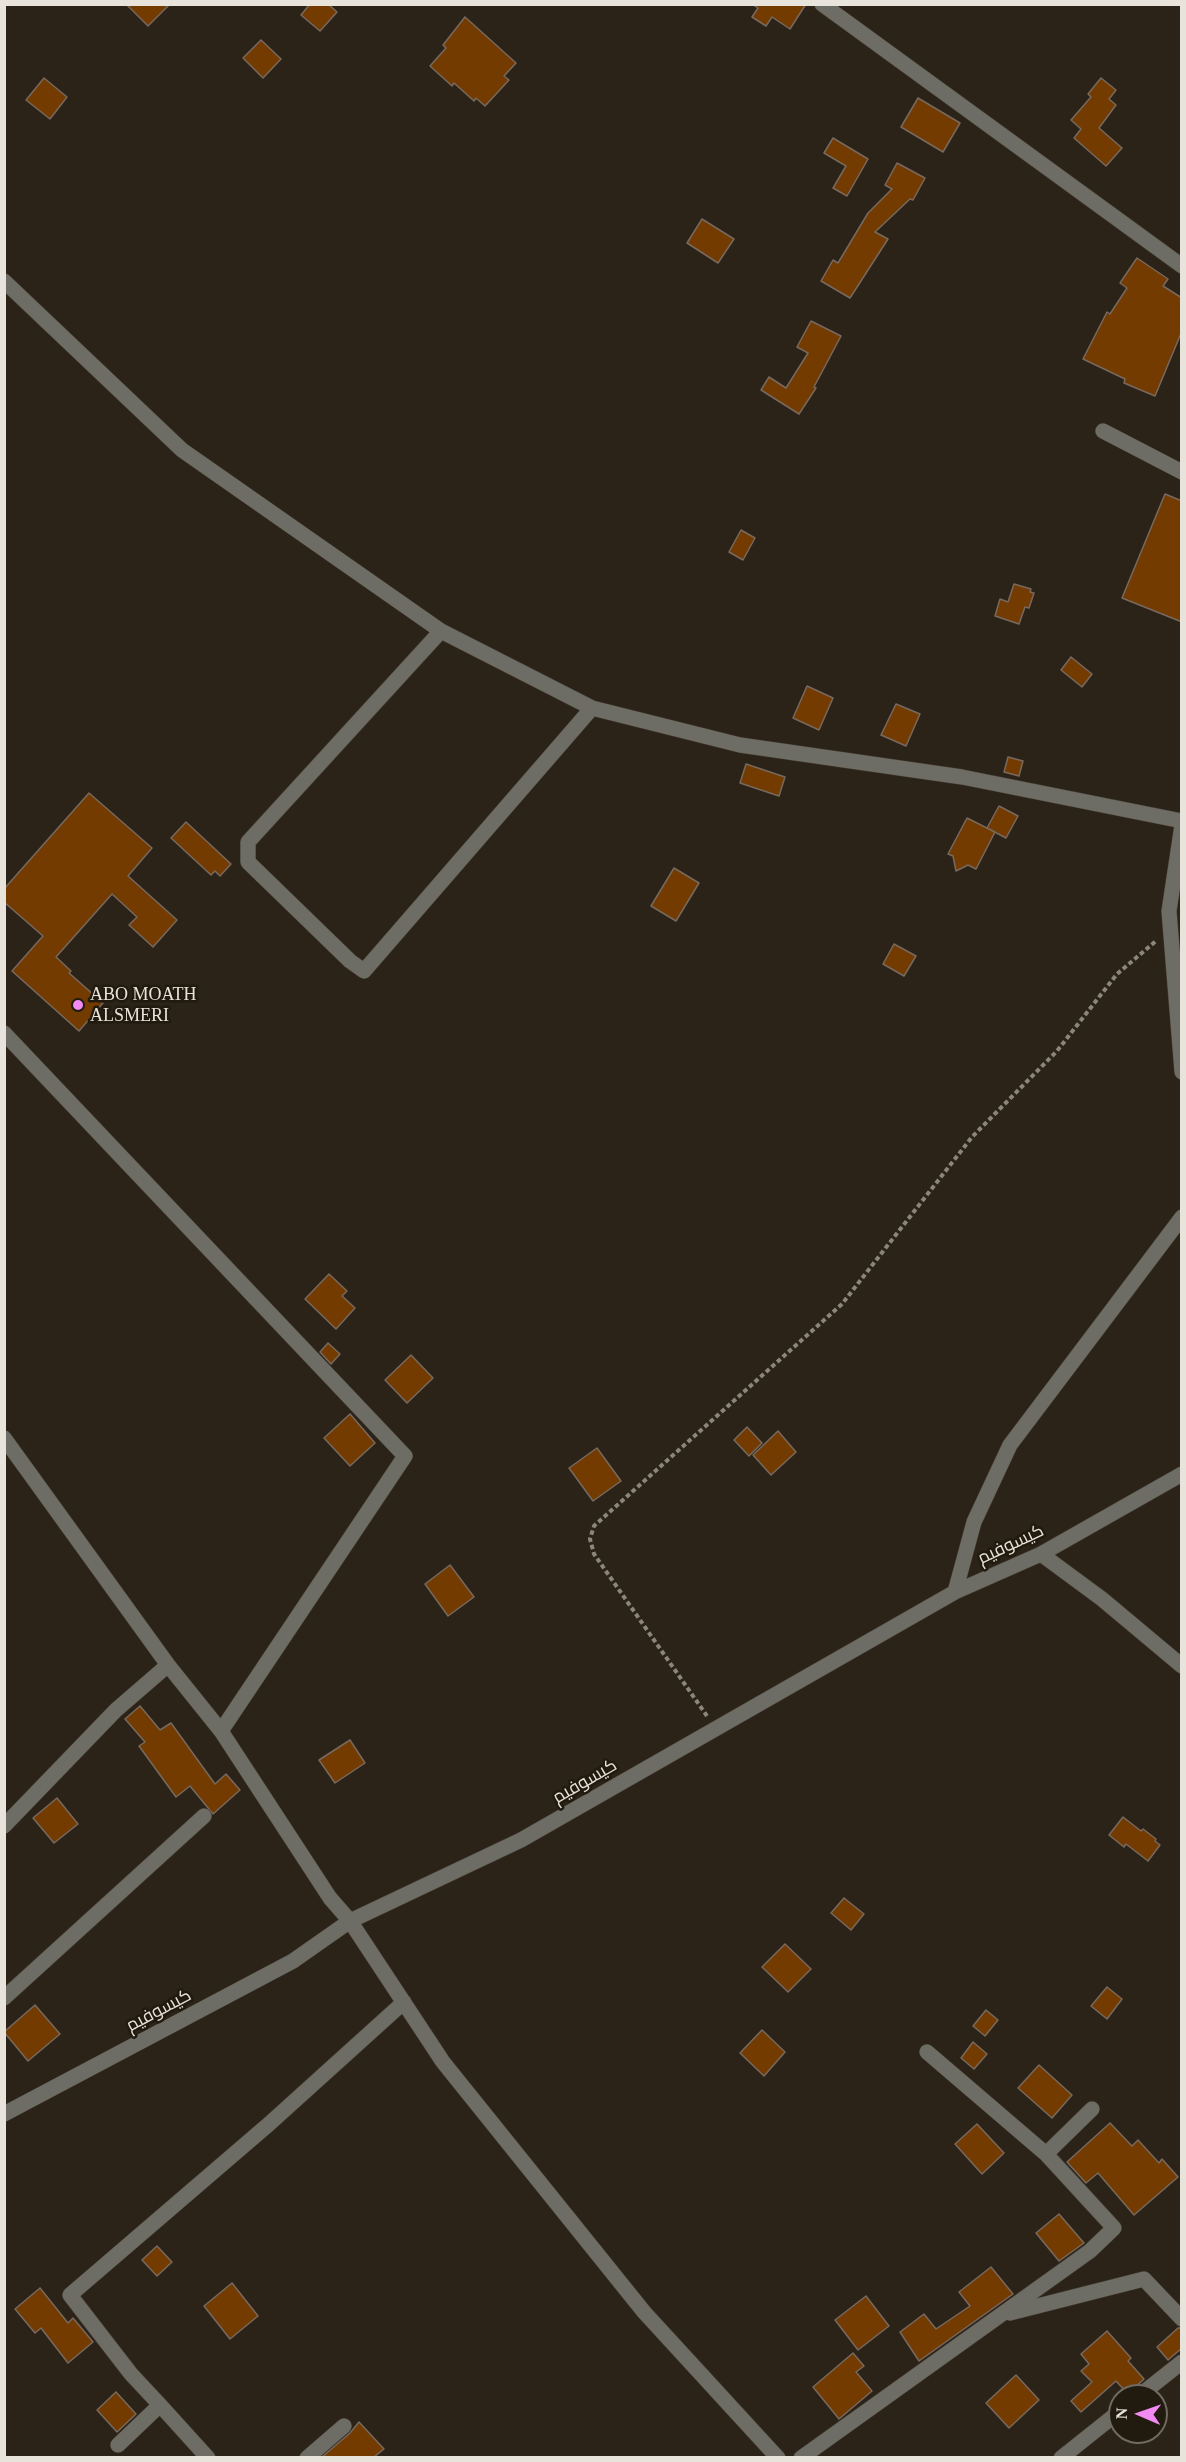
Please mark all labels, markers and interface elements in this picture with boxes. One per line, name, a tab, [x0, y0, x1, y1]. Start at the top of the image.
place label: ABO MOATH ALSMERI	[90, 984, 197, 1026]
marker: ABO MOATH ALSMERI	[71, 998, 85, 1012]
street label: كيسوفيم	[974, 1520, 1048, 1570]
street label: كيسوفيم	[549, 1755, 621, 1809]
street label: كيسوفيم	[123, 1985, 195, 2037]
north arrow	[1108, 2384, 1168, 2444]
text: N	[1113, 2407, 1130, 2419]

